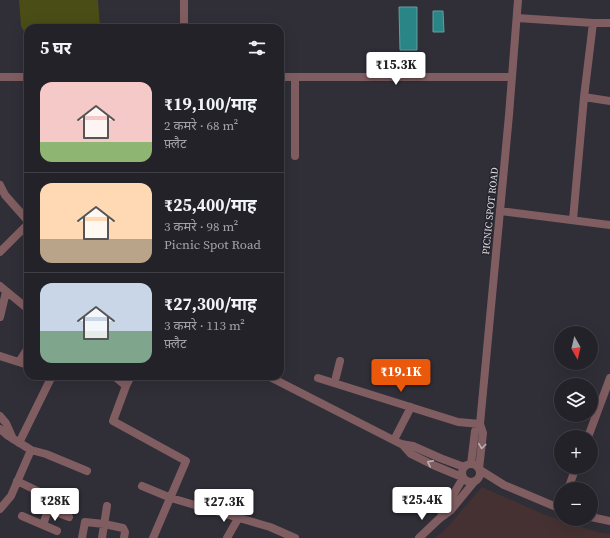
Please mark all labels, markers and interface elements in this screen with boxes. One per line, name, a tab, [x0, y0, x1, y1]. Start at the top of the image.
text: 5 घर	[40, 36, 71, 60]
icon: filters	[246, 37, 268, 59]
pin: ₹15.3K	[363, 52, 429, 86]
text: ₹15.3K	[375, 56, 417, 73]
text: ₹19,100/माह	[164, 92, 257, 116]
icon: home	[72, 98, 120, 146]
text: 2 कमरे · 68 m²	[164, 117, 238, 134]
text: फ़्लैट	[164, 135, 187, 152]
street label: PICNIC SPOT ROAD	[479, 167, 501, 255]
text: ₹25,400/माह	[164, 193, 257, 217]
icon: home	[72, 199, 120, 247]
text: 3 कमरे · 98 m²	[164, 218, 238, 235]
text: Picnic Spot Road	[164, 236, 261, 253]
text: ₹27,300/माह	[164, 292, 257, 316]
icon: home	[72, 299, 120, 347]
text: 3 कमरे · 113 m²	[164, 317, 245, 334]
north arrow	[554, 326, 598, 370]
map controls	[554, 326, 598, 526]
text: फ़्लैट	[164, 335, 187, 352]
pin: ₹19.1K	[368, 359, 434, 393]
text: ₹19.1K	[380, 363, 422, 380]
button: layers	[554, 378, 598, 422]
button: +	[554, 430, 598, 474]
one-way arrow	[477, 443, 486, 449]
one-way arrow	[427, 460, 434, 468]
button: −	[554, 482, 598, 526]
pin: ₹25.4K	[389, 487, 455, 521]
pin: ₹28K	[31, 488, 79, 522]
pin: ₹27.3K	[191, 489, 257, 523]
text: ₹25.4K	[401, 491, 443, 508]
text: ₹28K	[40, 492, 70, 509]
text: ₹27.3K	[203, 493, 245, 510]

